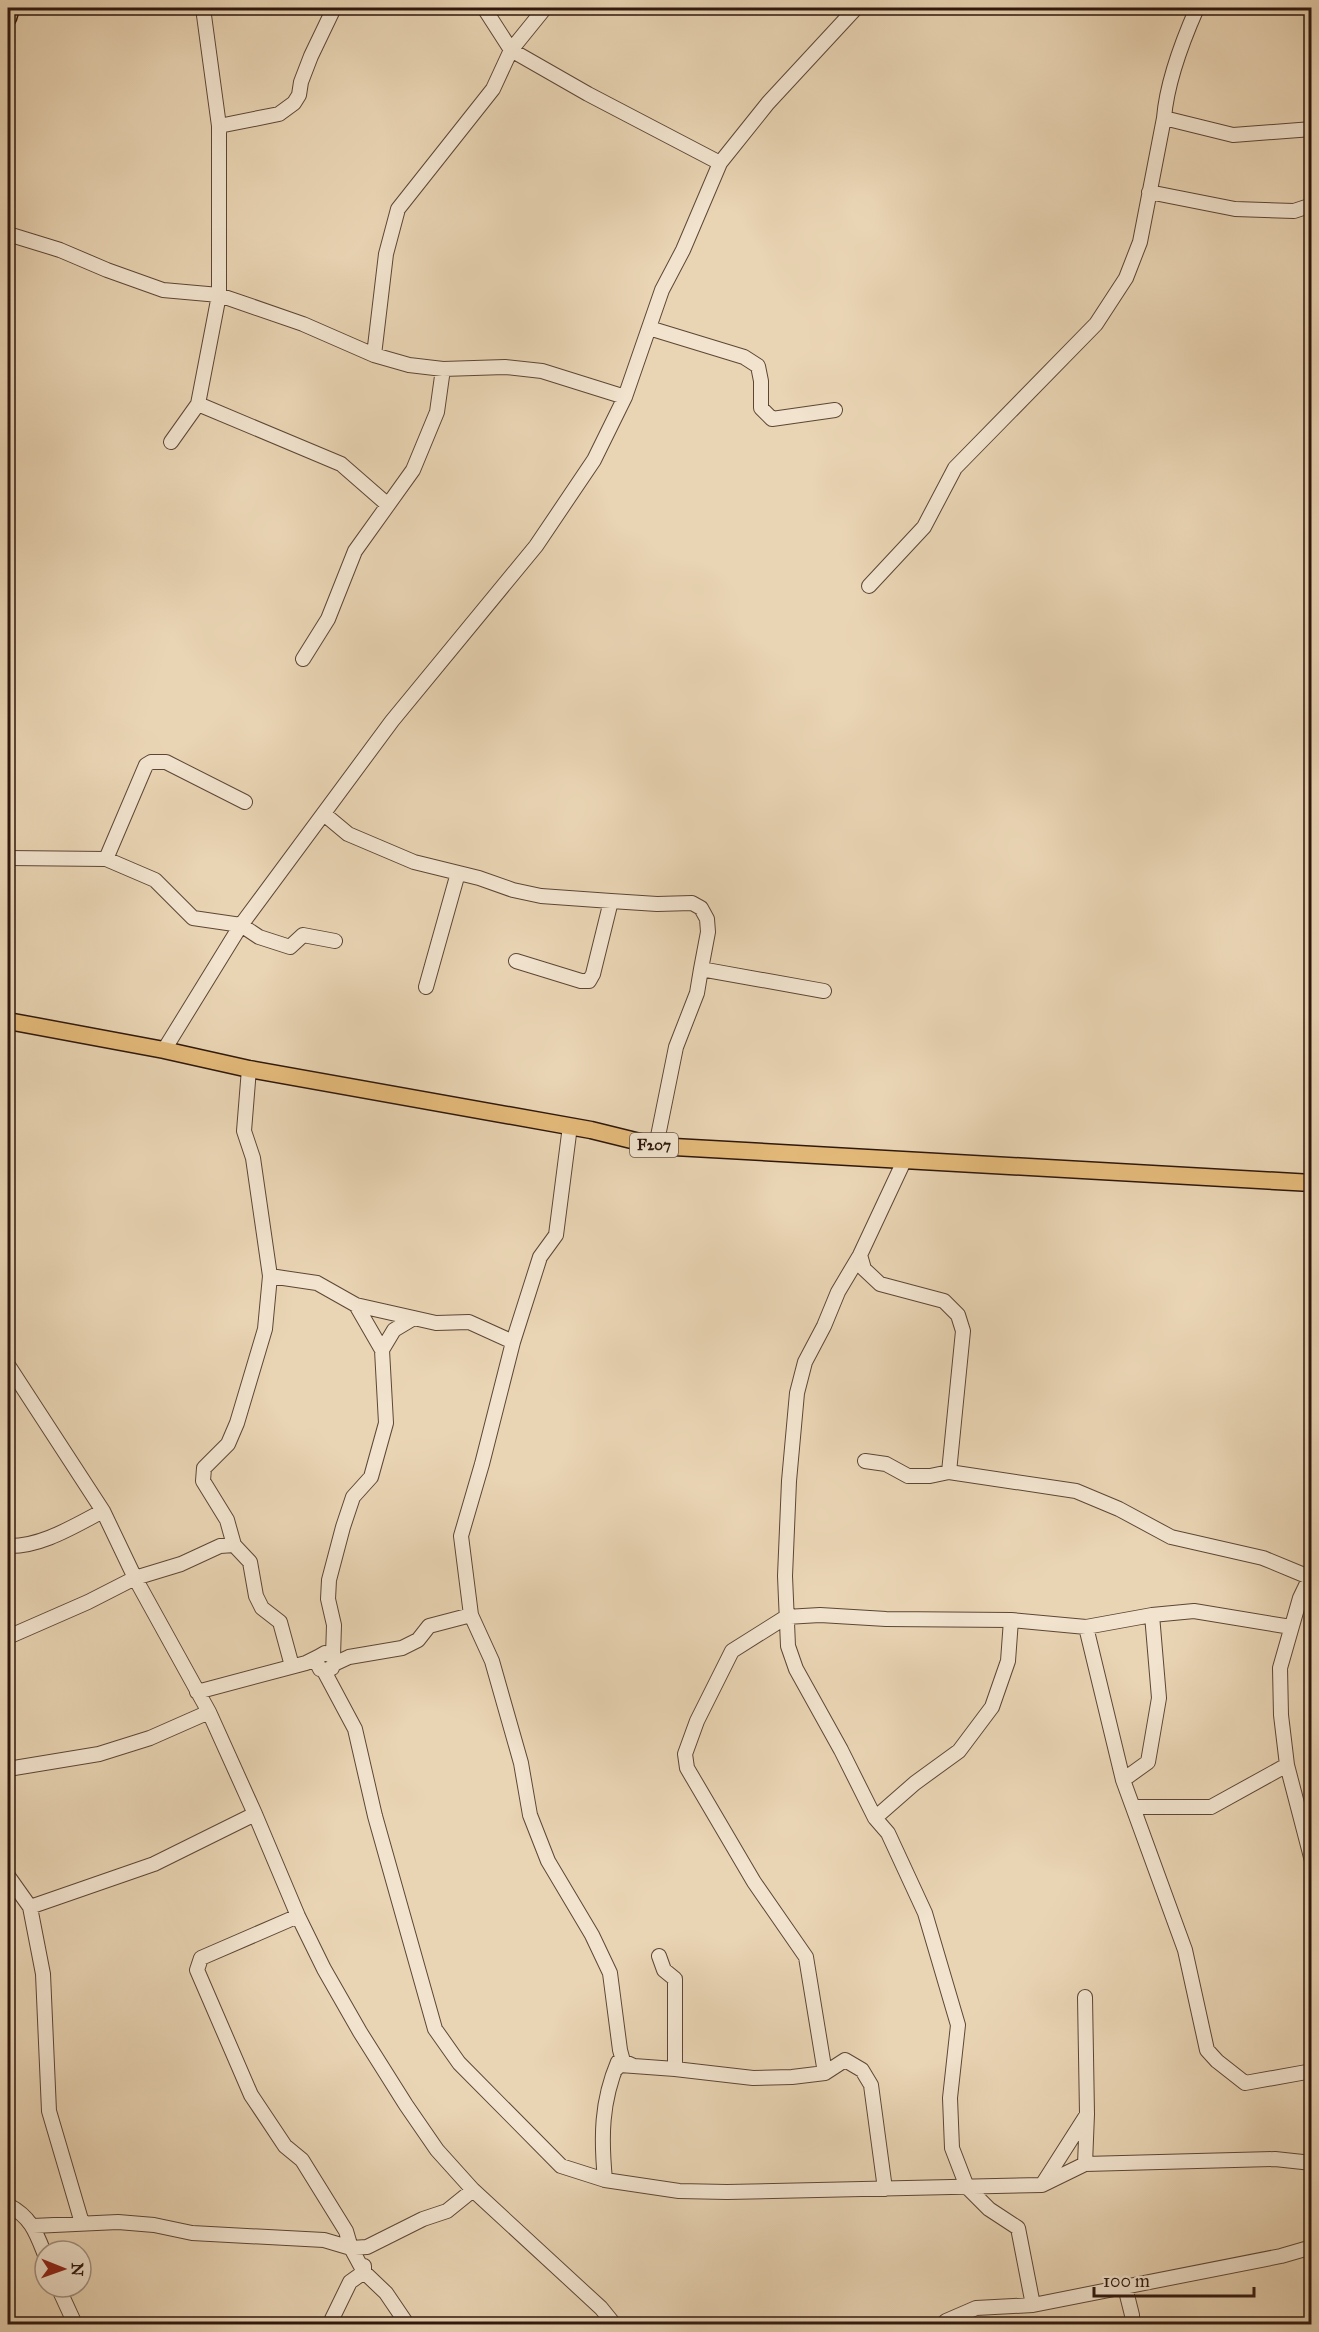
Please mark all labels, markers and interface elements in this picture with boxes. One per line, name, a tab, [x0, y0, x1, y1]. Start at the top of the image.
road number: F207	[630, 1133, 678, 1157]
north arrow	[33, 2239, 93, 2299]
scale bar	[1094, 2260, 1254, 2298]
text: N	[68, 2262, 87, 2277]
text: 100 m	[1103, 2270, 1150, 2292]

